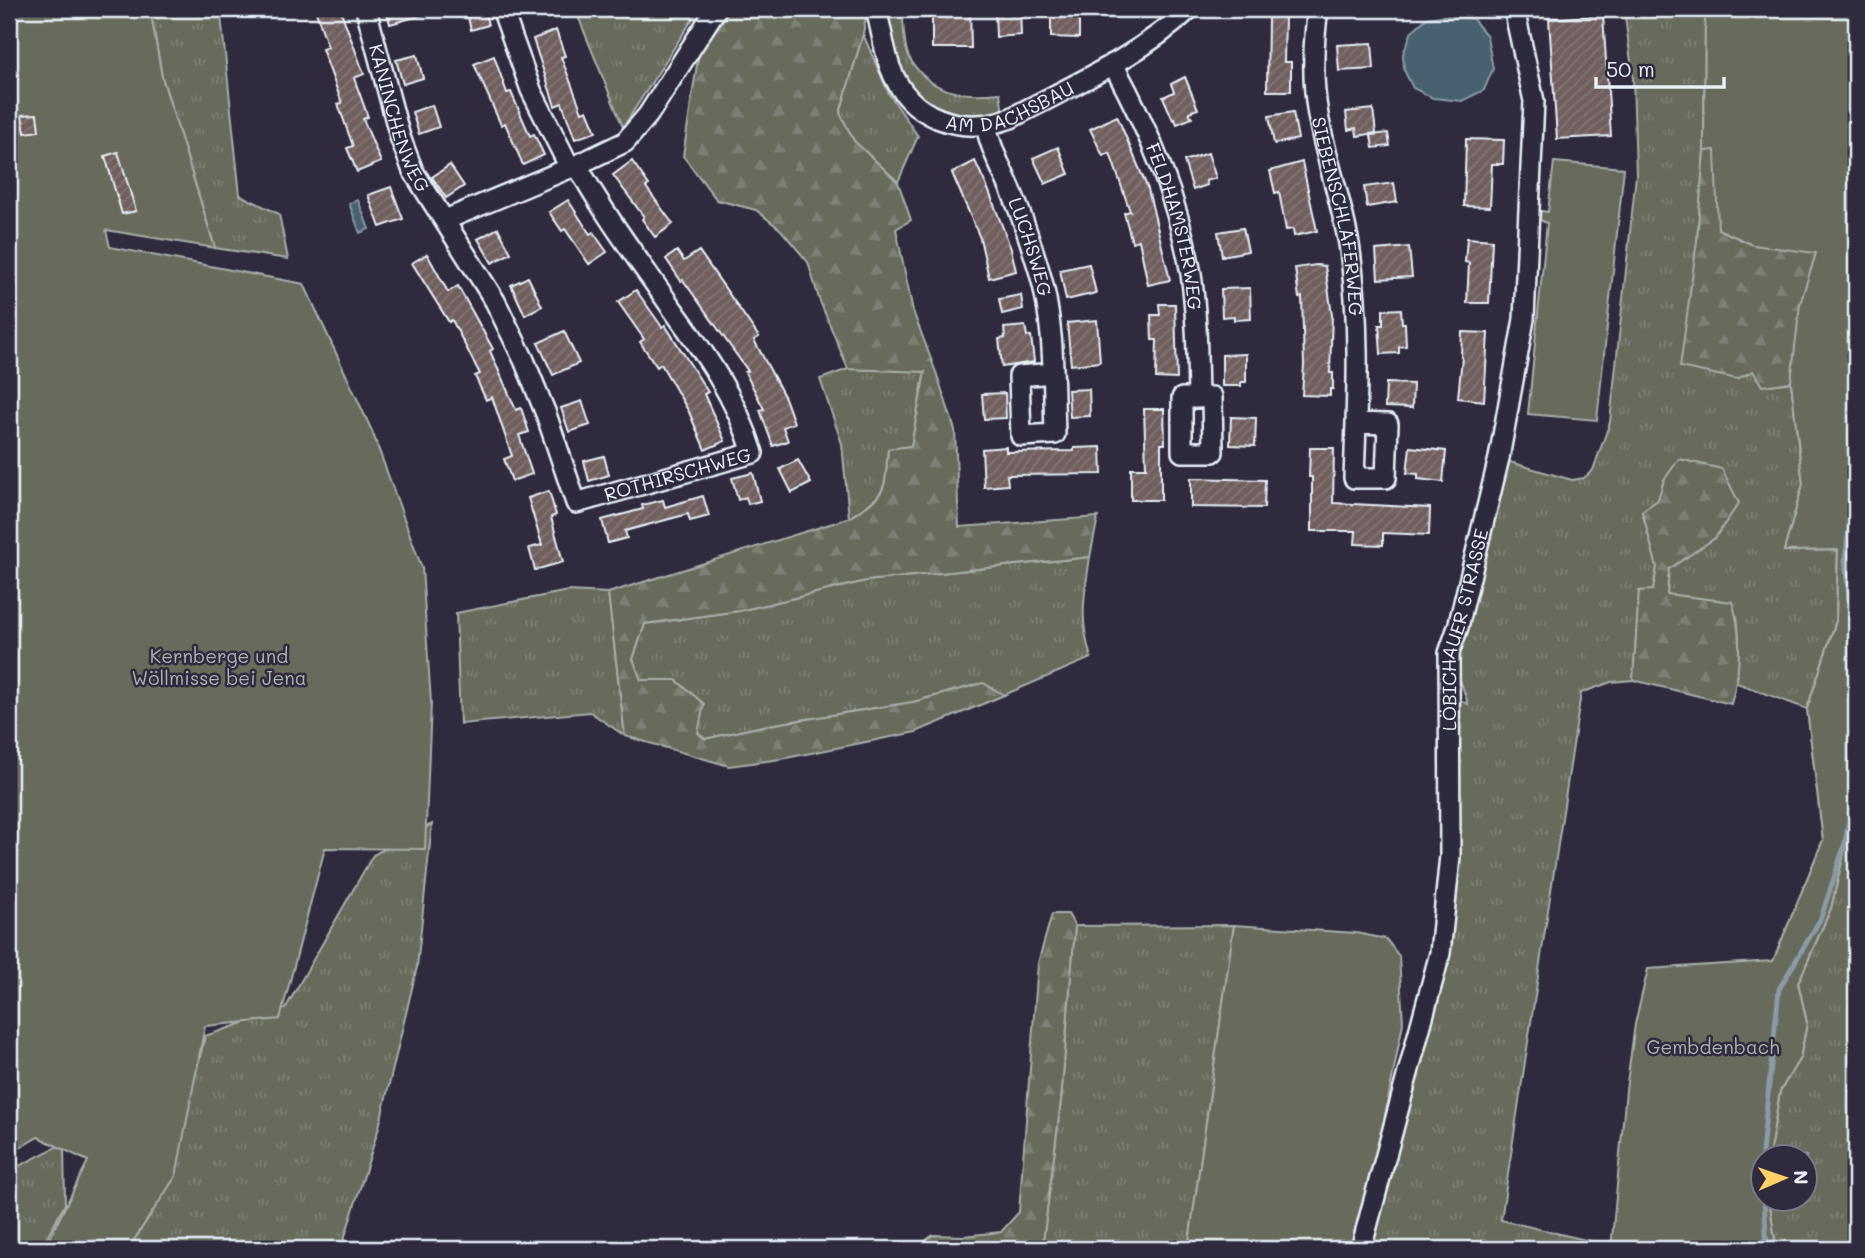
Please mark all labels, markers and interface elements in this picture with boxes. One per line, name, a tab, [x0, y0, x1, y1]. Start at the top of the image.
street label: KANINCHENWEG	[364, 41, 436, 196]
scale bar	[1596, 46, 1723, 90]
text: 50 m	[1606, 55, 1655, 82]
street label: AM DACHSBAU	[943, 75, 1078, 137]
street label: SIEBENSCHLÄFERWEG	[1307, 115, 1369, 317]
street label: FELDHAMSTERWEG	[1141, 139, 1208, 311]
street label: LUCHSWEG	[1003, 194, 1058, 298]
street label: ROTHIRSCHWEG	[601, 441, 754, 506]
street label: LÖBICHAUER STRASSE	[1435, 526, 1493, 731]
park label: Kernberge und Wöllmisse bei Jena	[131, 643, 307, 690]
park label: Gembdenbach	[1646, 1034, 1780, 1059]
north arrow	[1750, 1142, 1820, 1212]
text: N	[1789, 1170, 1814, 1185]

